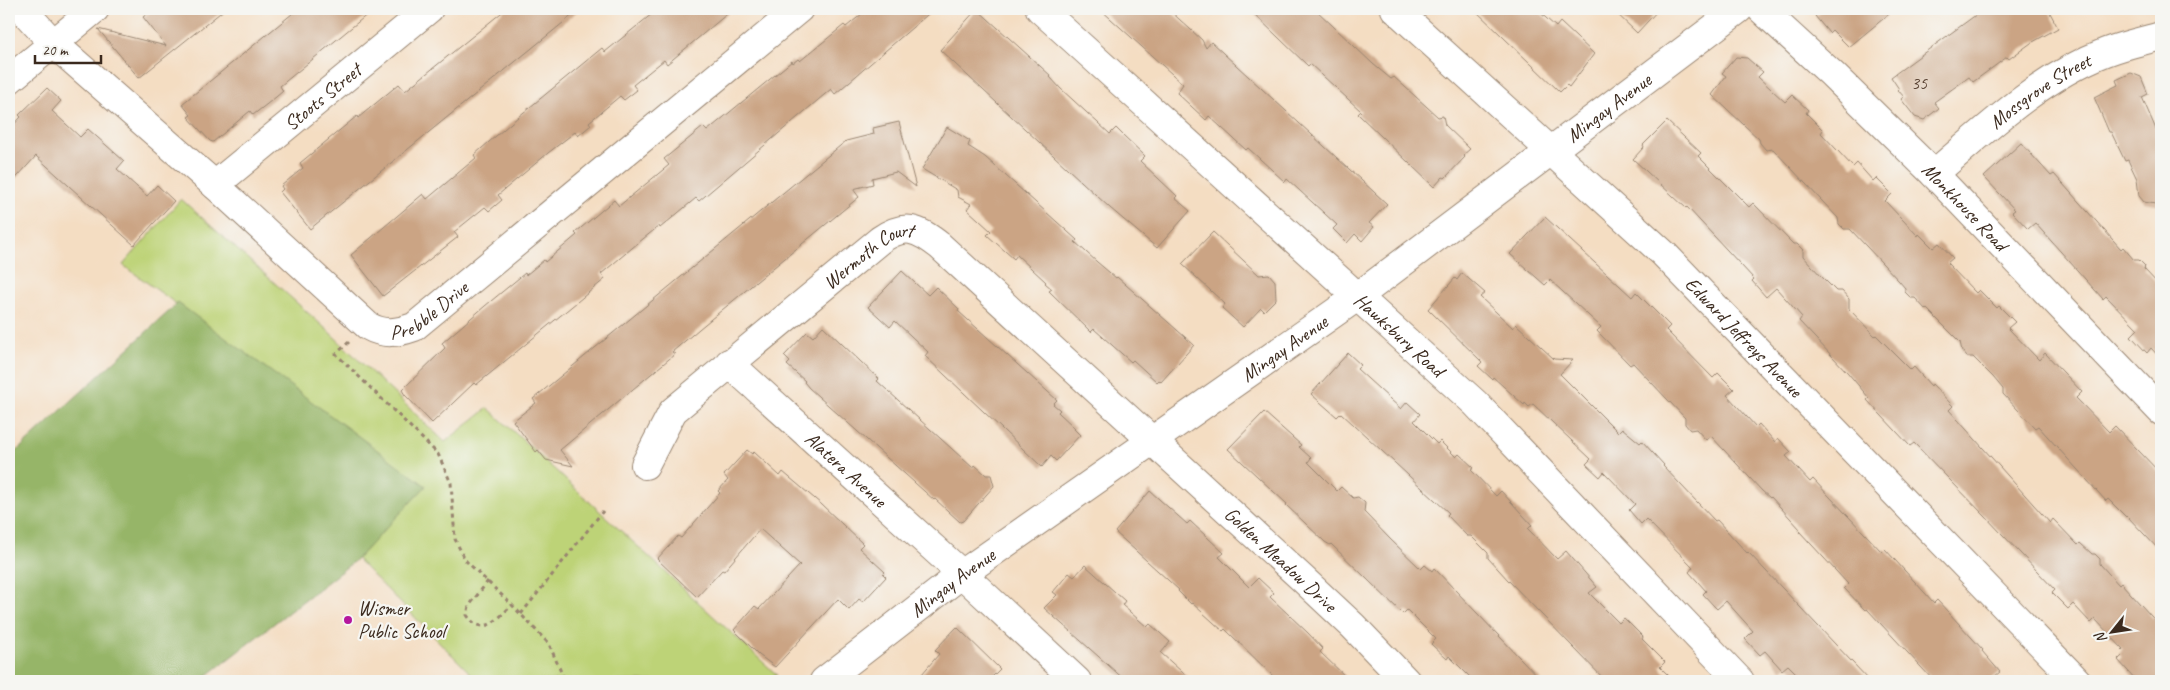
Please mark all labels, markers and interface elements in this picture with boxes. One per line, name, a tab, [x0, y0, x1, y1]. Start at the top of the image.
scale bar	[35, 32, 101, 64]
text: 20 m	[42, 41, 69, 60]
street label: Mossgrove Street	[1984, 47, 2097, 134]
street label: Stoots Street	[279, 56, 369, 136]
street label: Mingay Avenue	[1561, 67, 1657, 148]
house number: 35	[1911, 72, 1928, 94]
street label: Monkhouse Road	[1917, 157, 2015, 259]
street label: Wermoth Court	[818, 217, 918, 295]
street label: Edward Jeffreys Avenue	[1680, 272, 1809, 404]
street label: Prebble Drive	[389, 275, 474, 345]
street label: Hawksbury Road	[1349, 288, 1452, 384]
street label: Mingay Avenue	[1236, 309, 1334, 388]
street label: Alatera Avenue	[800, 426, 893, 514]
street label: Golden Meadow Drive	[1219, 501, 1343, 618]
street label: Mingay Avenue	[905, 542, 1001, 623]
place label: Wismer Public School	[358, 596, 449, 644]
north arrow	[2088, 608, 2138, 658]
marker: Wismer Public School	[342, 614, 354, 626]
text: N	[2090, 628, 2111, 646]

